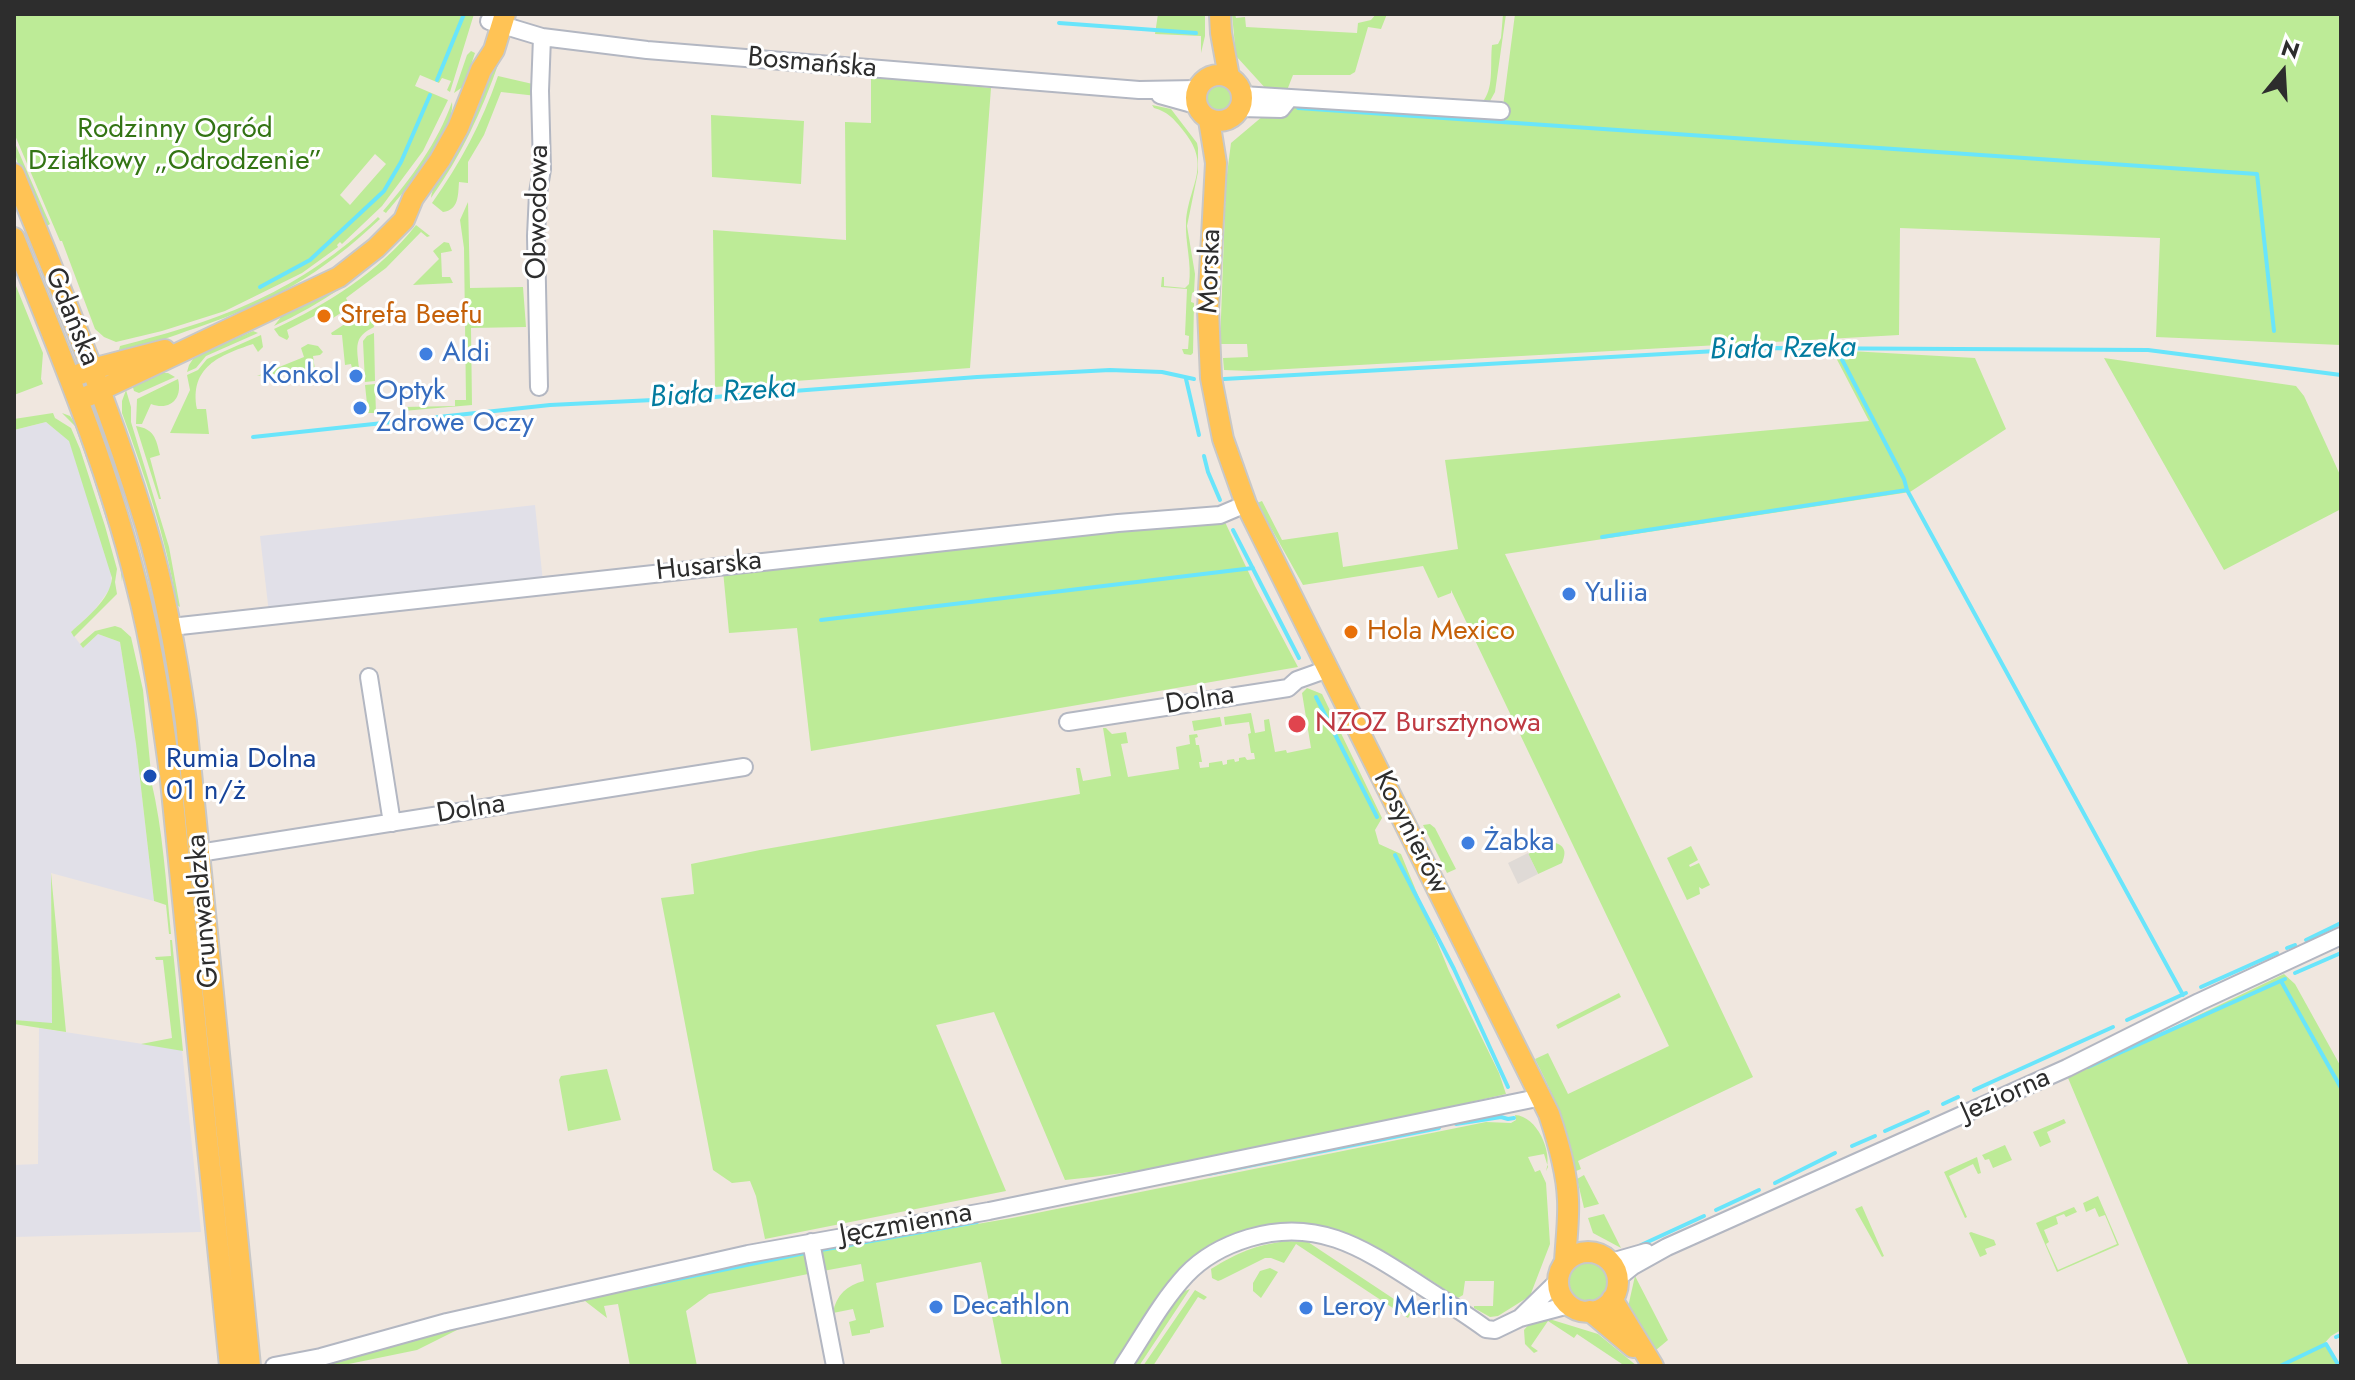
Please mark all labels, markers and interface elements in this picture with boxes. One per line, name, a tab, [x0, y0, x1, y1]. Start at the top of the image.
text: N	[2277, 31, 2304, 67]
north arrow	[2243, 32, 2323, 112]
street label: Bosmańska	[746, 42, 878, 86]
park label: Rodzinny Ogród Działkowy „Odrodzenie”	[28, 113, 322, 179]
street label: Obwodowa	[521, 144, 557, 280]
street label: Morska	[1193, 228, 1229, 314]
street label: Gdańska	[36, 263, 106, 371]
place label: Strefa Beefu	[340, 299, 483, 333]
marker: Strefa Beefu	[315, 307, 333, 325]
water label: Biała Rzeka	[1710, 331, 1856, 369]
place label: Aldi	[442, 337, 490, 371]
marker: Aldi	[417, 345, 435, 363]
place label: Konkol	[261, 359, 340, 393]
marker: Konkol	[347, 367, 365, 385]
water label: Biała Rzeka	[649, 371, 797, 417]
place label: Optyk Zdrowe Oczy	[376, 375, 534, 441]
marker: Optyk Zdrowe Oczy	[351, 399, 369, 417]
street label: Husarska	[654, 545, 764, 589]
place label: Yuliia	[1585, 577, 1648, 611]
marker: Yuliia	[1560, 585, 1578, 603]
place label: Hola Mexico	[1367, 615, 1515, 649]
marker: Hola Mexico	[1342, 623, 1360, 641]
street label: Dolna	[1163, 679, 1237, 723]
place label: NZOZ Bursztynowa	[1315, 707, 1541, 741]
marker: NZOZ Bursztynowa	[1286, 713, 1308, 735]
place label: Rumia Dolna 01 n/ż	[166, 743, 316, 809]
street label: Kosynierów	[1365, 766, 1455, 900]
marker: Rumia Dolna 01 n/ż	[141, 767, 159, 785]
street label: Dolna	[434, 788, 508, 832]
place label: Żabka	[1484, 826, 1554, 860]
street label: Grunwaldzka	[181, 833, 227, 989]
marker: Żabka	[1459, 834, 1477, 852]
street label: Jeziorna	[1956, 1062, 2056, 1130]
street label: Jęczmienna	[837, 1197, 975, 1253]
place label: Decathlon	[952, 1290, 1070, 1324]
place label: Leroy Merlin	[1322, 1291, 1469, 1325]
marker: Decathlon	[927, 1298, 945, 1316]
marker: Leroy Merlin	[1297, 1299, 1315, 1317]

